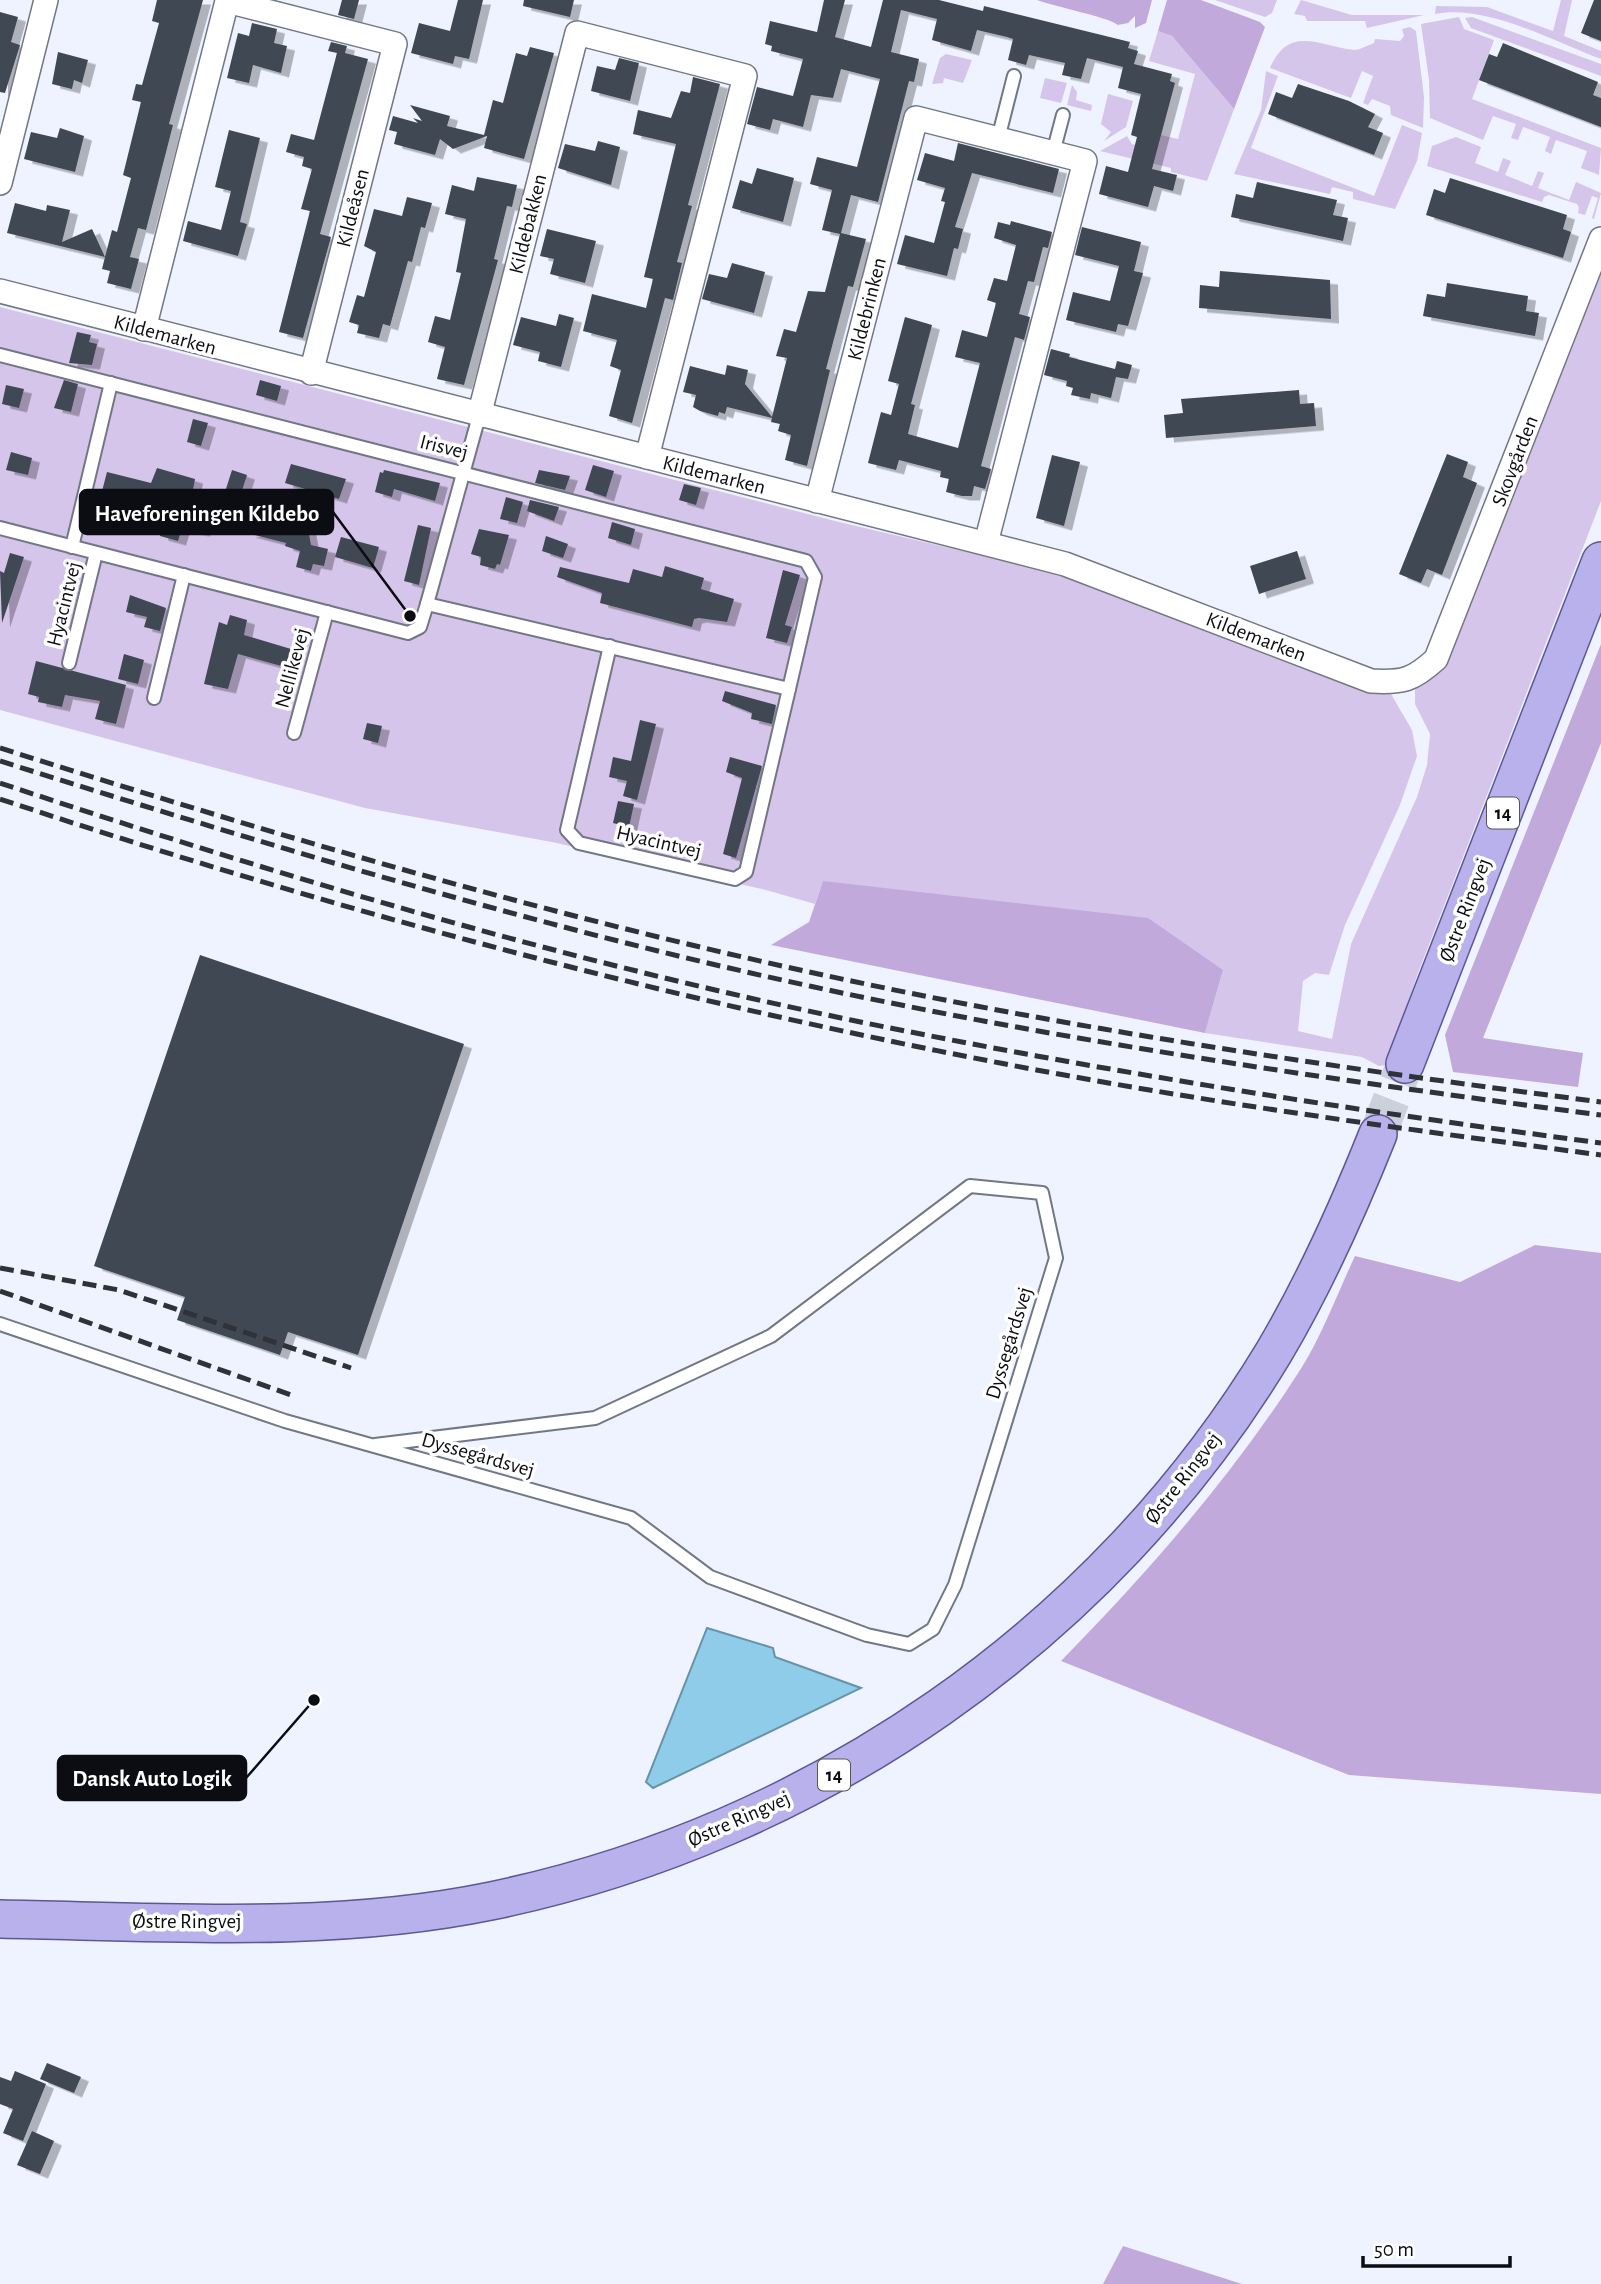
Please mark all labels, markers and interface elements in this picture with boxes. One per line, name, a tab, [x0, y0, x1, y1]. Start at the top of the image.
street label: Kildeåsen	[333, 166, 373, 250]
street label: Kildebakken	[505, 172, 551, 276]
street label: Kildebrinken	[844, 255, 890, 363]
street label: Kildemarken	[111, 311, 219, 359]
street label: Skovgården	[1488, 413, 1542, 509]
street label: Irisvej	[418, 431, 470, 463]
street label: Kildemarken	[660, 452, 768, 498]
callout: Haveforeningen Kildebo	[80, 490, 333, 534]
text: Haveforeningen Kildebo	[95, 503, 319, 526]
street label: Hyacintvej	[43, 559, 85, 649]
street label: Kildemarken	[1203, 608, 1309, 666]
street label: Nellikevej	[271, 626, 313, 710]
road number: 14	[1487, 798, 1519, 828]
street label: Hyacintvej	[614, 822, 704, 862]
street label: Østre Ringvej	[1436, 855, 1494, 965]
street label: Dyssegårdsvej	[982, 1284, 1036, 1402]
street label: Østre Ringvej	[1141, 1428, 1225, 1528]
street label: Dyssegårdsvej	[419, 1429, 537, 1481]
callout: Dansk Auto Logik	[58, 1756, 246, 1800]
road number: 14	[818, 1760, 850, 1791]
text: Dansk Auto Logik	[72, 1768, 232, 1791]
street label: Østre Ringvej	[685, 1787, 793, 1851]
street label: Østre Ringvej	[132, 1911, 242, 1932]
scale bar	[1363, 2224, 1510, 2268]
text: 50 m	[1374, 2239, 1414, 2260]

